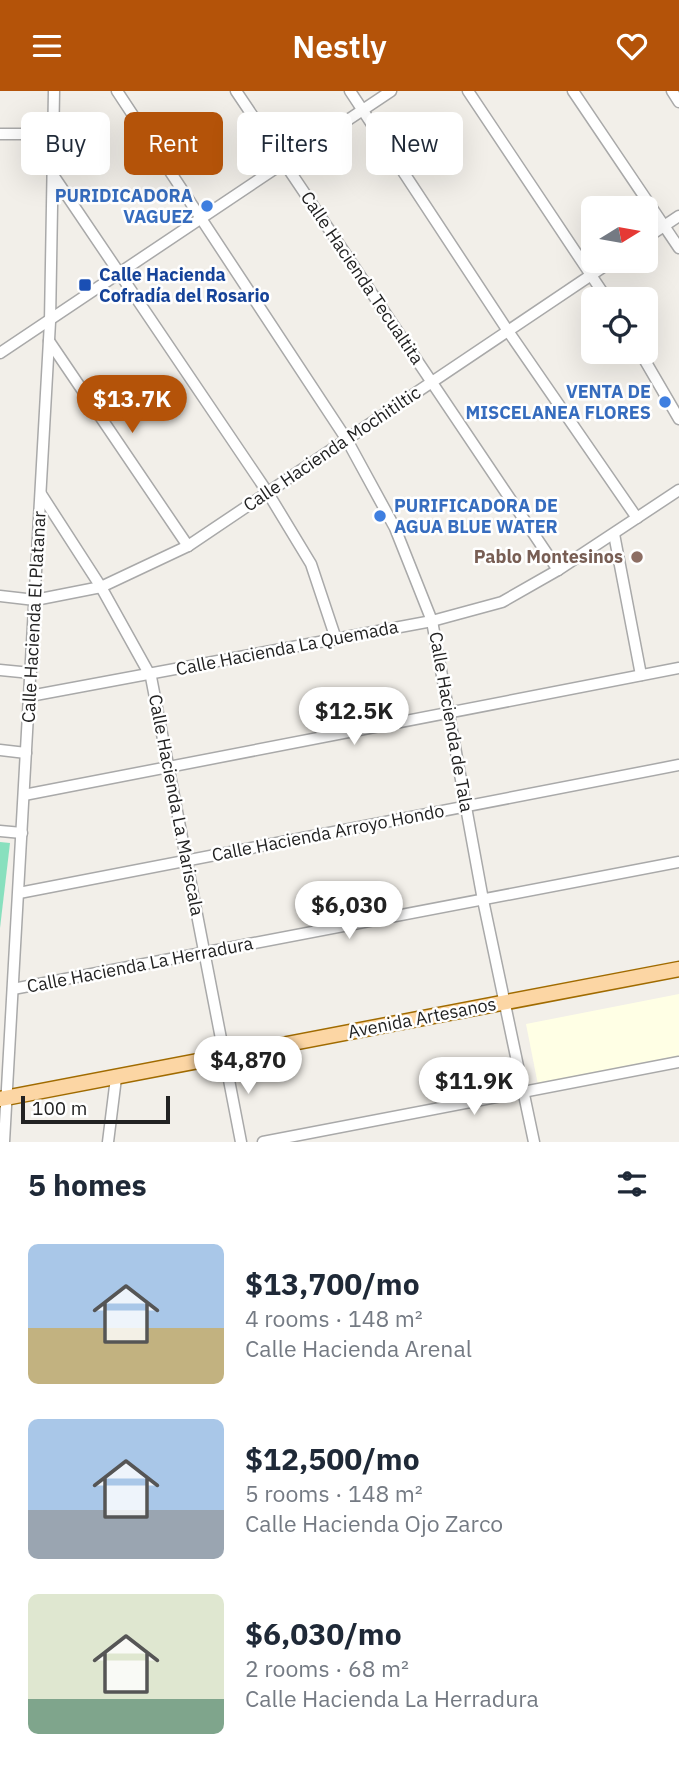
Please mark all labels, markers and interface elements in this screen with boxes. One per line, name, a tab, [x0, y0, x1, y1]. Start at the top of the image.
text: Nestly	[292, 25, 387, 67]
icon: menu	[28, 27, 66, 65]
icon: heart	[613, 27, 651, 65]
chip: Buy	[21, 112, 110, 175]
chip: Rent	[124, 112, 223, 175]
chip: Filters	[237, 112, 352, 175]
chip: New	[366, 112, 463, 175]
place label: PURIDICADORA VAGUEZ	[55, 184, 193, 228]
street label: Calle Hacienda Tecualtita	[296, 187, 429, 369]
north arrow	[581, 196, 658, 273]
map controls	[581, 196, 658, 364]
marker: PURIDICADORA VAGUEZ	[199, 198, 215, 214]
place label: Calle Hacienda Cofradía del Rosario	[99, 263, 270, 307]
marker: Calle Hacienda Cofradía del Rosario	[77, 277, 93, 293]
button: locate	[581, 287, 658, 364]
pin: $13.7K	[75, 375, 189, 435]
place label: VENTA DE MISCELANEA FLORES	[465, 380, 651, 424]
street label: Calle Hacienda Mochitiltic	[239, 381, 425, 517]
text: $13.7K	[93, 383, 171, 413]
marker: VENTA DE MISCELANEA FLORES	[657, 394, 673, 410]
place label: PURIFICADORA DE AGUA BLUE WATER	[394, 494, 558, 538]
marker: PURIFICADORA DE AGUA BLUE WATER	[372, 508, 388, 524]
street label: Calle Hacienda El Platanar	[16, 510, 51, 724]
place label: Pablo Montesinos	[474, 545, 623, 568]
marker: Pablo Montesinos	[629, 549, 645, 565]
street label: Calle Hacienda La Quemada	[174, 615, 400, 680]
street label: Calle Hacienda de Tala	[424, 630, 479, 814]
pin: $12.5K	[297, 687, 411, 747]
street label: Calle Hacienda La Mariscala	[144, 692, 209, 918]
text: $12.5K	[315, 695, 393, 725]
street label: Calle Hacienda Arroyo Hondo	[210, 799, 446, 866]
pin: $6,030	[292, 881, 406, 941]
text: $6,030	[311, 889, 387, 919]
street label: Calle Hacienda La Herradura	[25, 931, 255, 998]
street label: Avenida Artesanos	[346, 992, 498, 1043]
pin: $4,870	[191, 1037, 305, 1096]
text: $4,870	[210, 1044, 286, 1074]
pin: $11.9K	[417, 1058, 531, 1117]
text: $11.9K	[435, 1065, 513, 1095]
scale bar	[21, 1093, 170, 1125]
text: 100 m	[32, 1096, 87, 1120]
text: 5 homes	[28, 1165, 147, 1204]
icon: filters	[613, 1165, 651, 1203]
text: $13,700/mo	[245, 1264, 420, 1303]
icon: home	[84, 1272, 168, 1356]
text: 4 rooms · 148 m²	[245, 1303, 423, 1333]
text: Calle Hacienda Arenal	[245, 1333, 472, 1363]
text: $12,500/mo	[245, 1439, 420, 1478]
icon: home	[84, 1447, 168, 1531]
text: 5 rooms · 148 m²	[245, 1478, 423, 1508]
text: Calle Hacienda Ojo Zarco	[245, 1508, 503, 1538]
text: $6,030/mo	[245, 1614, 402, 1653]
icon: home	[84, 1622, 168, 1706]
text: 2 rooms · 68 m²	[245, 1653, 409, 1683]
text: Calle Hacienda La Herradura	[245, 1683, 539, 1713]

